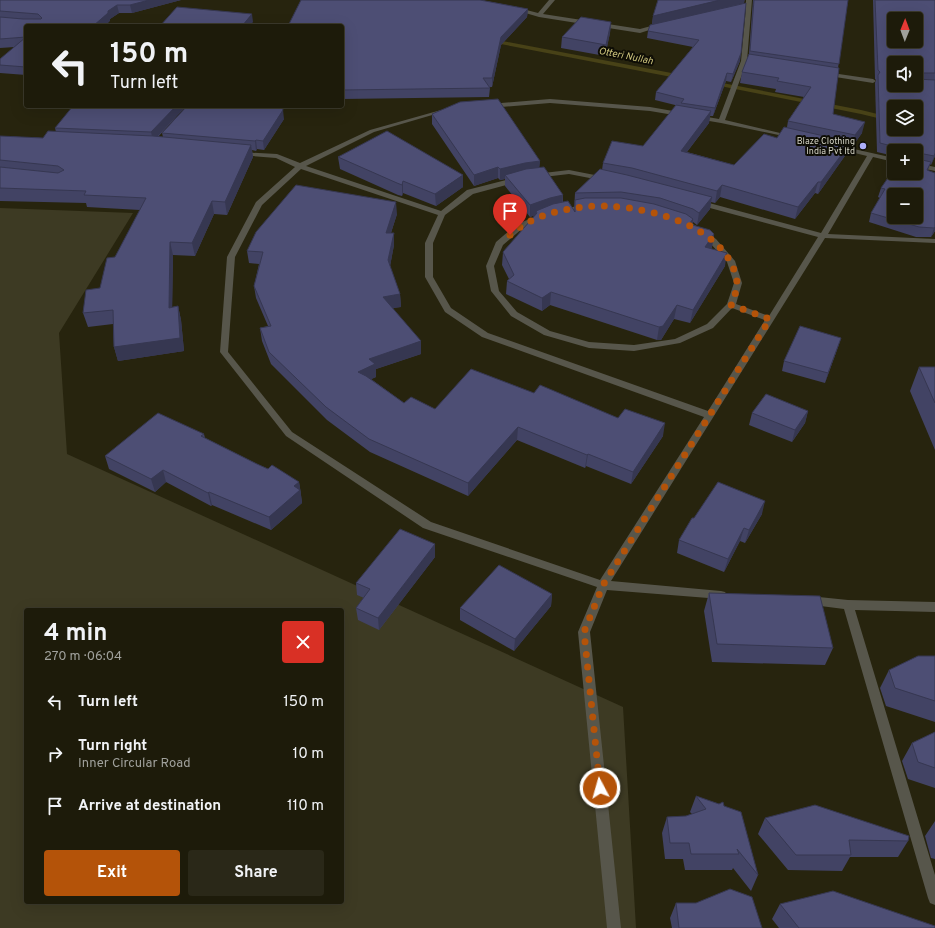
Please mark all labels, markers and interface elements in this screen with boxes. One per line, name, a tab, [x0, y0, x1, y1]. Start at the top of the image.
north arrow	[887, 12, 923, 48]
map controls	[887, 12, 923, 224]
text: 150 m	[110, 37, 188, 73]
icon: left	[44, 40, 96, 92]
water label: Otteri Nullah	[597, 45, 655, 68]
button: sound	[887, 56, 923, 92]
text: Turn left	[110, 72, 178, 95]
button: layers	[887, 100, 923, 136]
place label: Blaze Clothing India Pvt ltd	[797, 136, 855, 157]
marker: Blaze Clothing India Pvt ltd	[858, 141, 868, 151]
button: +	[887, 144, 923, 180]
button: −	[887, 188, 923, 224]
pin	[493, 194, 527, 235]
icon: arrive	[499, 200, 521, 222]
text: 4 min	[44, 619, 107, 649]
button: close	[282, 621, 324, 663]
text: 270 m · 06:04	[44, 649, 122, 665]
icon: left	[44, 691, 66, 713]
text: Turn left	[78, 693, 138, 712]
text: 150 m	[283, 693, 324, 712]
text: Turn right	[78, 737, 147, 756]
icon: right	[44, 743, 66, 765]
text: 10 m	[293, 745, 324, 764]
text: Inner Circular Road	[78, 756, 191, 772]
position arrow	[579, 767, 621, 809]
icon: arrive	[44, 795, 66, 817]
text: Arrive at destination	[78, 797, 221, 816]
text: 110 m	[287, 797, 324, 816]
button: Exit	[44, 850, 180, 896]
button: Share	[188, 850, 324, 896]

